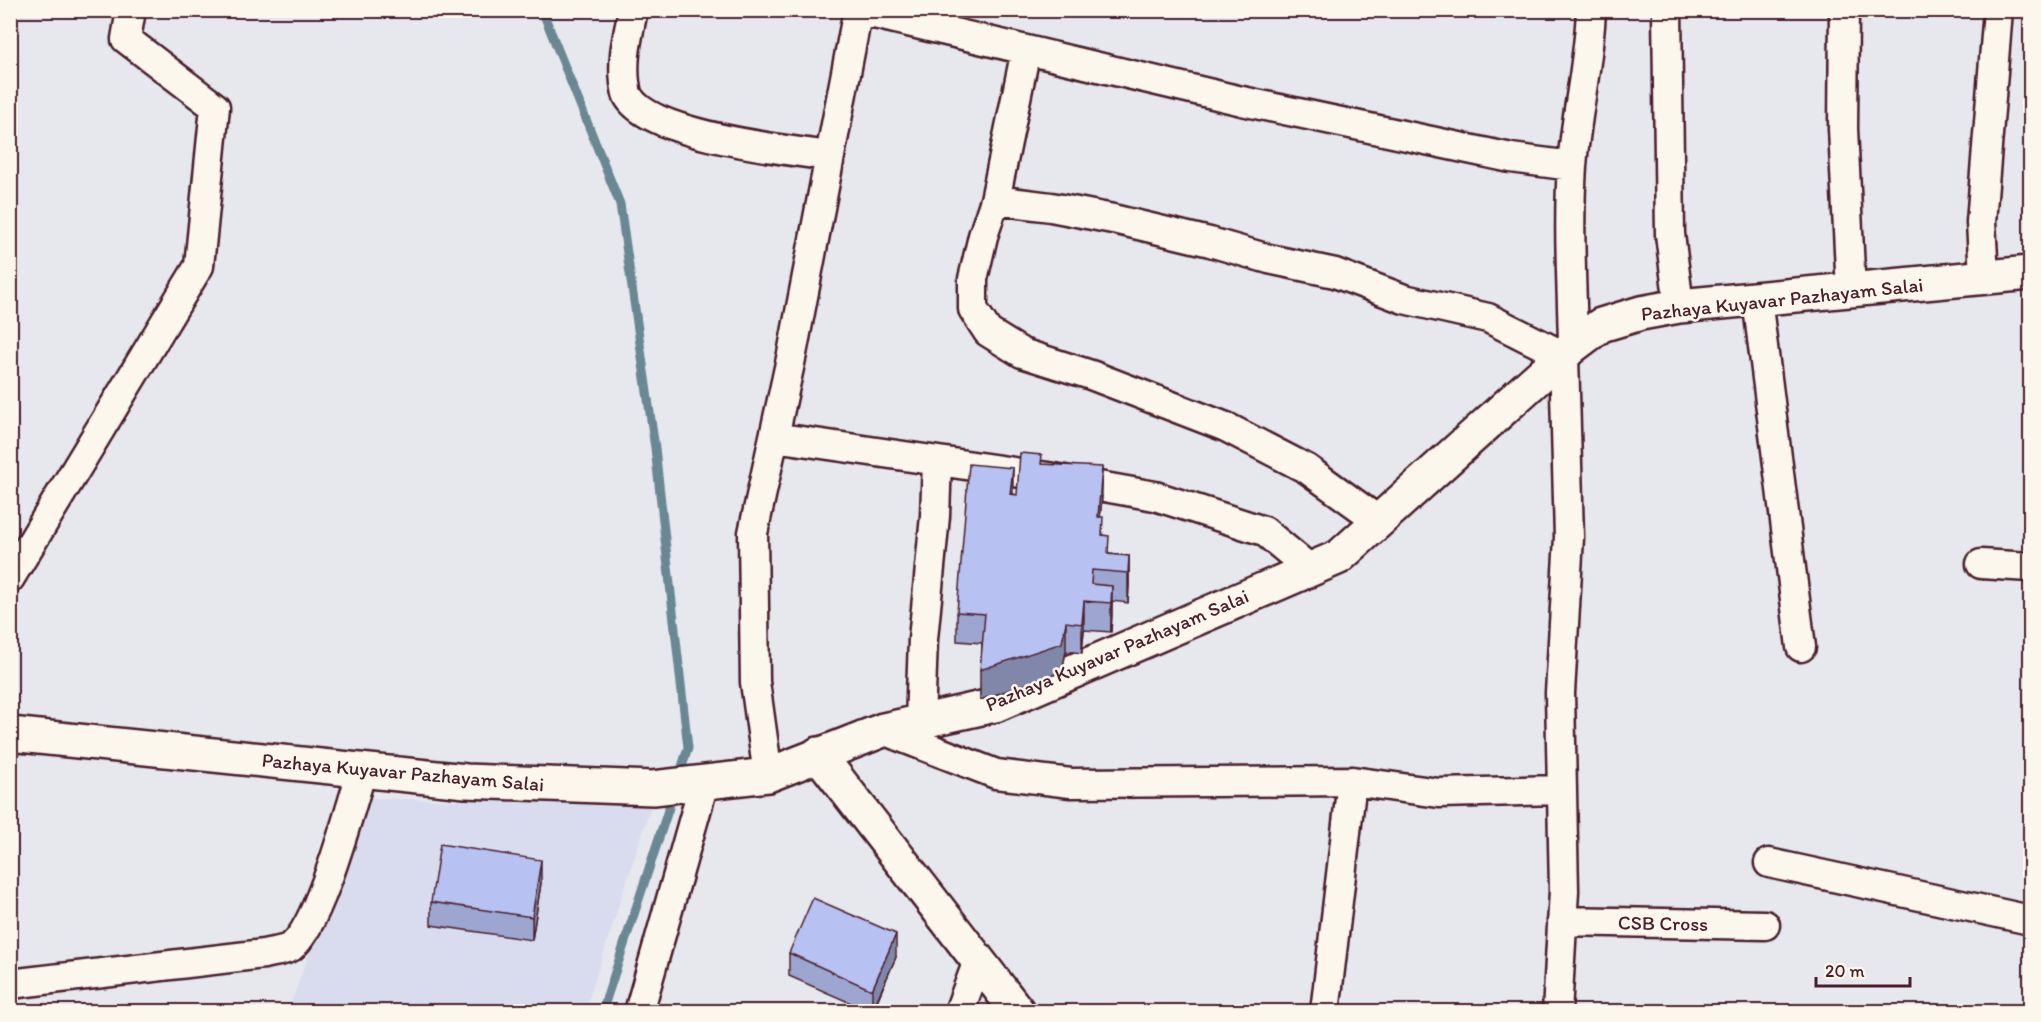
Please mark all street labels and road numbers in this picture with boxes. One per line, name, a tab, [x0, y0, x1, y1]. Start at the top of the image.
street label: Pazhaya Kuyavar Pazhayam Salai	[1640, 272, 1924, 326]
street label: Pazhaya Kuyavar Pazhayam Salai	[982, 584, 1252, 716]
street label: Pazhaya Kuyavar Pazhayam Salai	[261, 748, 545, 796]
street label: CSB Cross	[1618, 910, 1708, 936]

